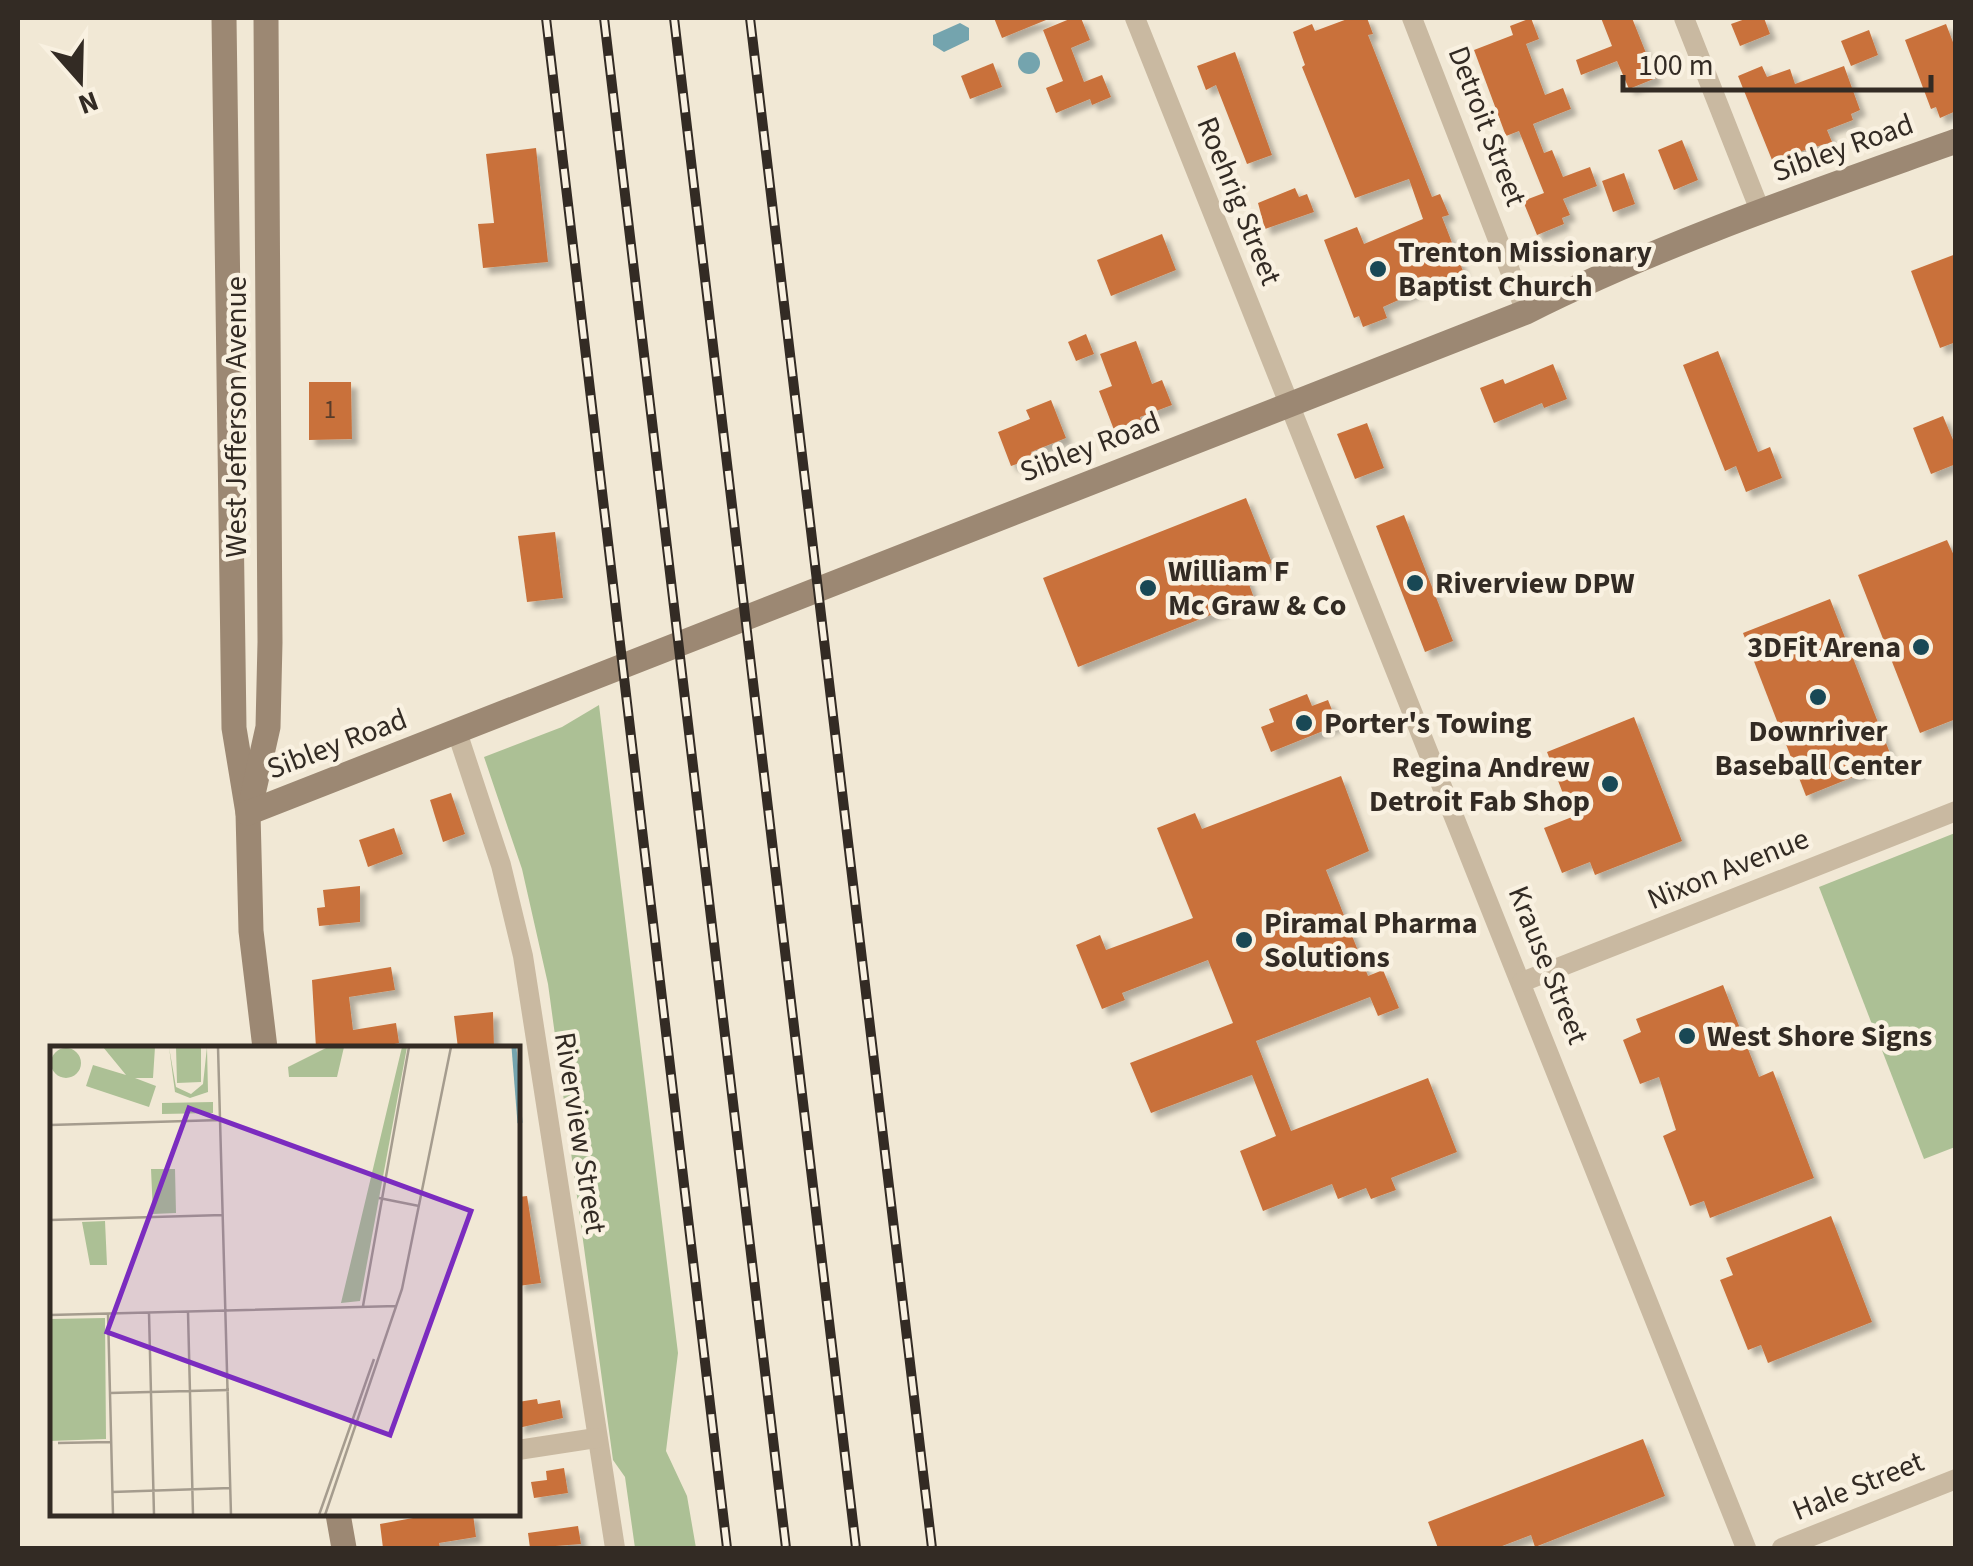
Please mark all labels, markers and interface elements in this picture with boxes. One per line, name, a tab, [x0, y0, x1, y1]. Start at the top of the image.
north arrow	[30, 30, 130, 130]
scale bar	[1623, 30, 1930, 92]
street label: Detroit Street	[1437, 40, 1537, 212]
text: 100 m	[1638, 44, 1714, 87]
text: N	[73, 81, 104, 125]
street label: Sibley Road	[1767, 103, 1919, 193]
street label: Roehrig Street	[1186, 110, 1292, 292]
place label: Trenton Missionary Baptist Church	[1398, 231, 1652, 308]
marker: Trenton Missionary Baptist Church	[1367, 258, 1389, 280]
street label: West Jefferson Avenue	[215, 276, 258, 558]
house number: 1	[324, 392, 336, 428]
street label: Sibley Road	[1014, 401, 1166, 493]
place label: William F Mc Graw & Co	[1168, 550, 1346, 627]
place label: Riverview DPW	[1435, 562, 1635, 605]
marker: Riverview DPW	[1404, 572, 1426, 594]
marker: William F Mc Graw & Co	[1137, 577, 1159, 599]
place label: 3DFit Arena	[1747, 626, 1901, 669]
marker: 3DFit Arena	[1910, 636, 1932, 658]
marker: Downriver Baseball Center	[1807, 686, 1829, 708]
street label: Sibley Road	[261, 698, 413, 790]
place label: Porter's Towing	[1324, 702, 1532, 745]
place label: Downriver Baseball Center	[1714, 710, 1922, 787]
marker: Porter's Towing	[1293, 712, 1315, 734]
place label: Regina Andrew Detroit Fab Shop	[1369, 746, 1590, 823]
marker: Regina Andrew Detroit Fab Shop	[1599, 773, 1621, 795]
street label: Nixon Avenue	[1641, 817, 1815, 921]
street label: Krause Street	[1497, 879, 1599, 1051]
place label: Piramal Pharma Solutions	[1264, 902, 1477, 979]
marker: Piramal Pharma Solutions	[1233, 929, 1255, 951]
place label: West Shore Signs	[1707, 1015, 1932, 1058]
marker: West Shore Signs	[1676, 1025, 1698, 1047]
street label: Riverview Street	[543, 1029, 617, 1237]
inset map	[50, 1046, 520, 1516]
street label: Hale Street	[1786, 1440, 1930, 1532]

